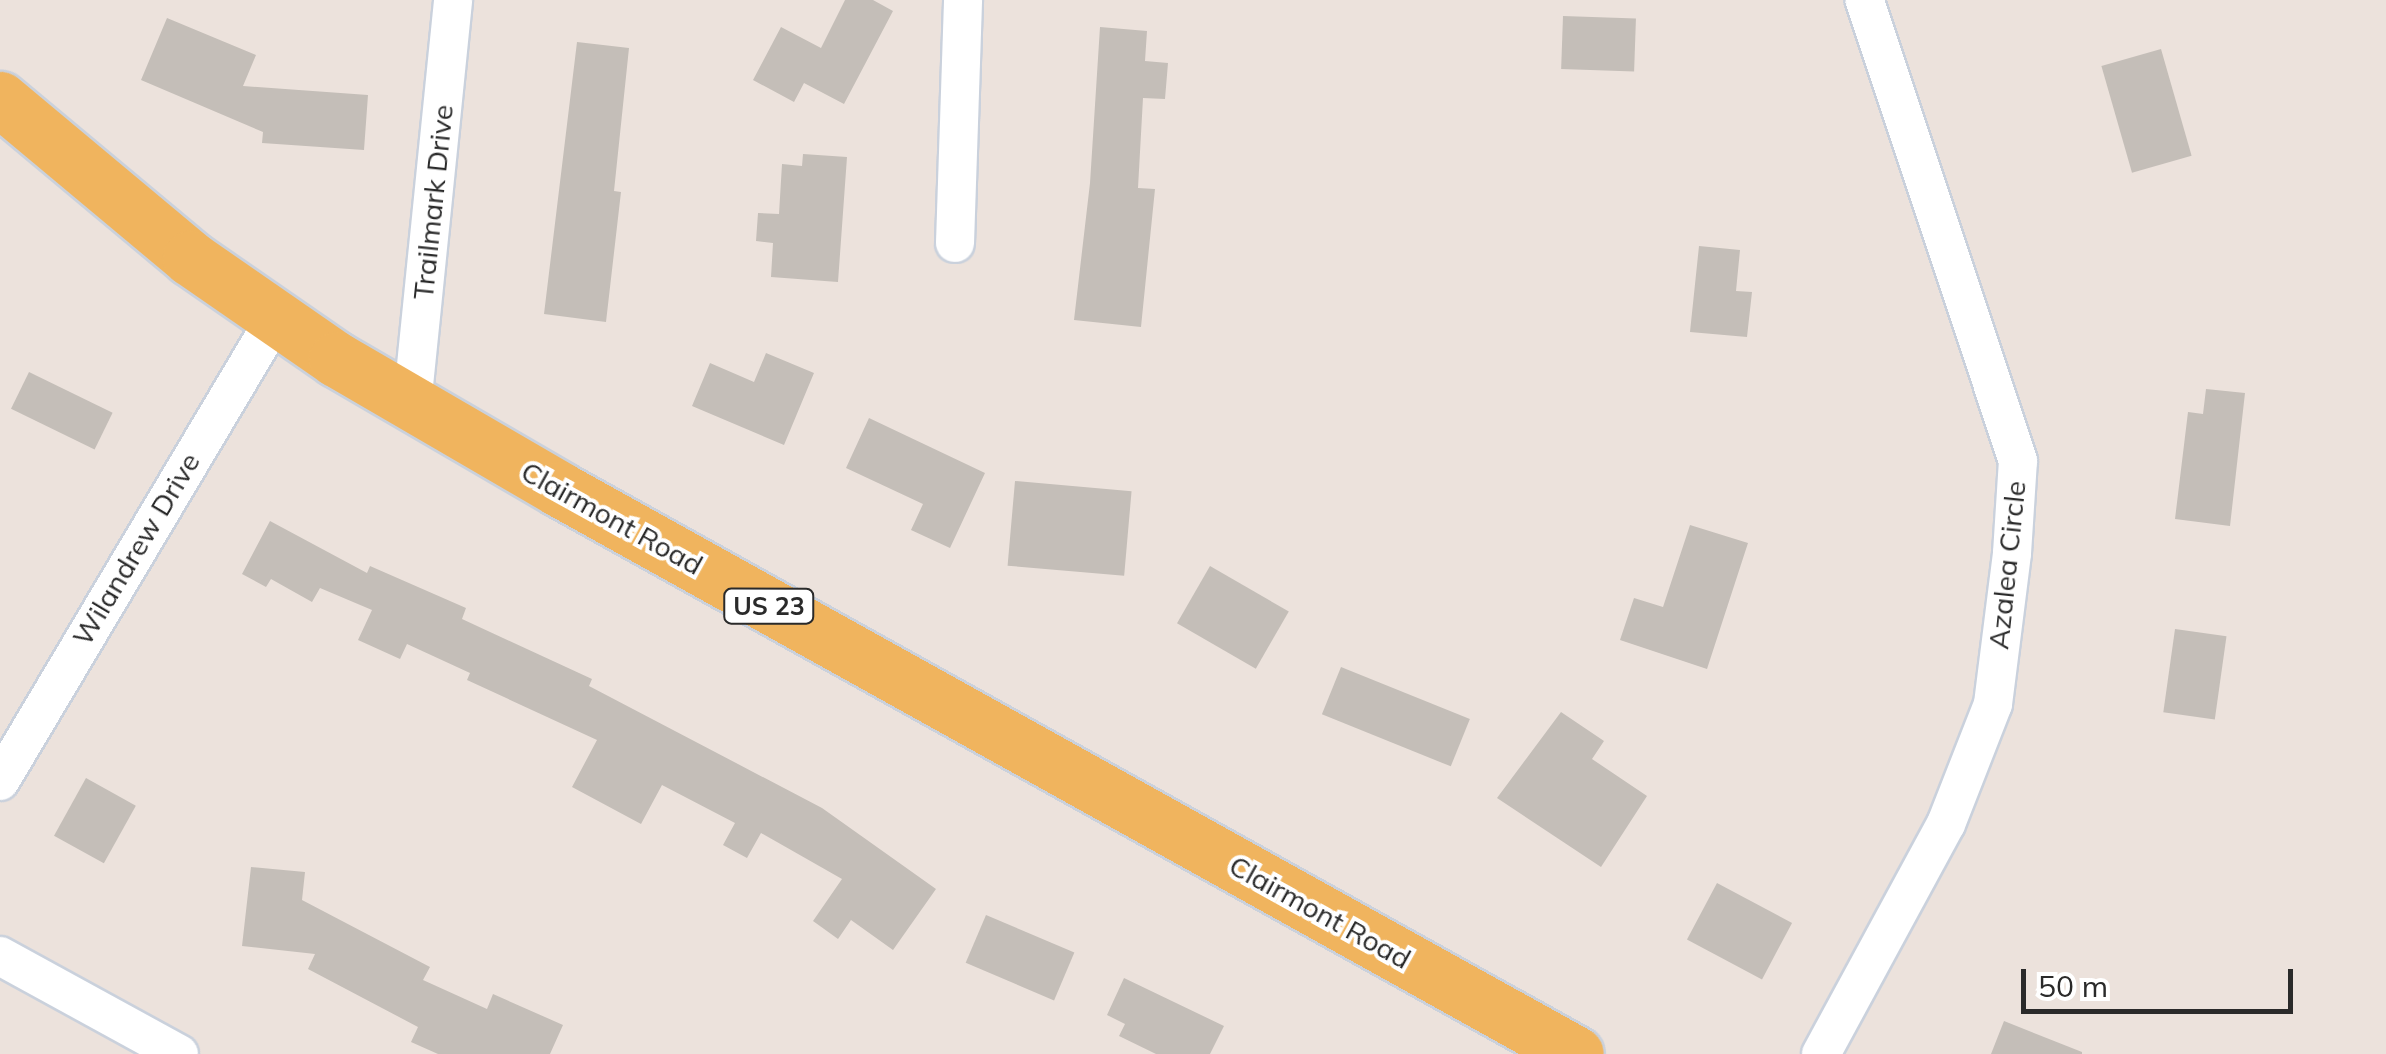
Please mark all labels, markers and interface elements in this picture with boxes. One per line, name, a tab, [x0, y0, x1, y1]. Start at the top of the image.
street label: Trailmark Drive	[406, 103, 460, 301]
street label: Wilandrew Drive	[65, 447, 207, 651]
street label: Clairmont Road	[515, 454, 709, 582]
street label: Azalea Circle	[1981, 479, 2033, 651]
road number: US 23	[722, 586, 816, 626]
street label: Clairmont Road	[1223, 848, 1417, 976]
scale bar	[2026, 949, 2298, 1011]
text: 50 m	[2038, 967, 2108, 1005]

